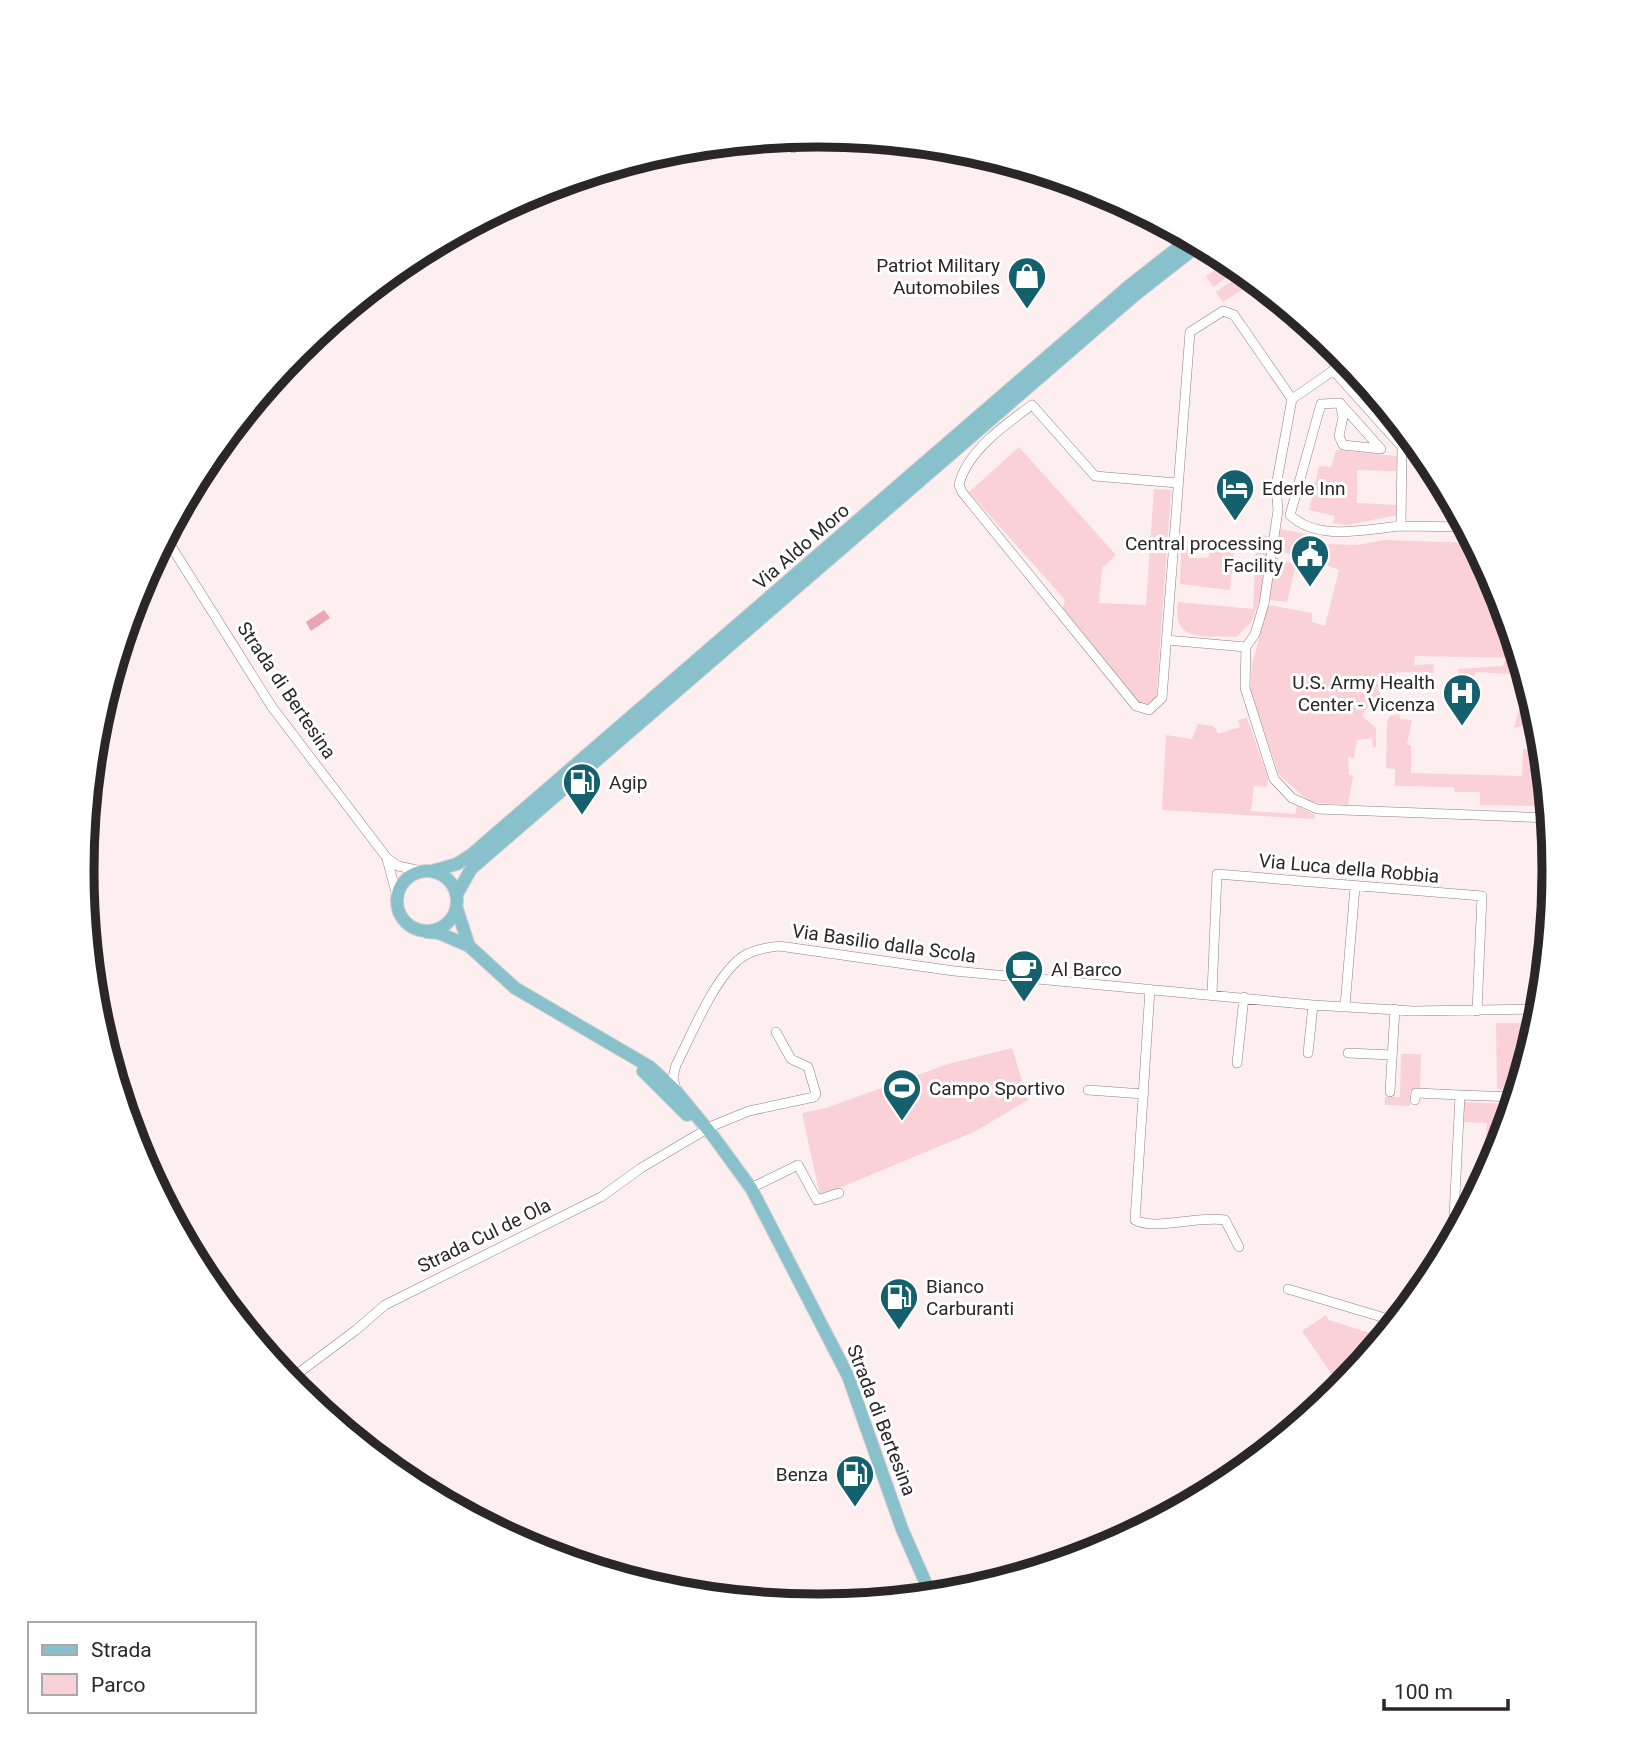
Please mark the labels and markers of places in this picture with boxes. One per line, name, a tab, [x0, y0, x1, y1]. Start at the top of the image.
place label: Patriot Military Automobiles	[876, 254, 1000, 299]
shop icon: Patriot Military Automobiles	[1006, 255, 1048, 310]
hotel icon: Ederle Inn	[1214, 467, 1256, 522]
place label: Ederle Inn	[1262, 477, 1345, 500]
place label: Central processing Facility	[1125, 532, 1283, 577]
public building icon: Central processing Facility	[1289, 533, 1331, 588]
place label: U.S. Army Health Center - Vicenza	[1292, 671, 1435, 716]
hospital icon: U.S. Army Health Center - Vicenza	[1441, 672, 1483, 727]
fuel station icon: Agip	[561, 761, 603, 816]
place label: Agip	[609, 771, 647, 794]
cafe icon: Al Barco	[1003, 948, 1045, 1003]
place label: Al Barco	[1051, 958, 1122, 981]
sports icon: Campo Sportivo	[881, 1067, 923, 1122]
place label: Campo Sportivo	[929, 1077, 1065, 1100]
place label: Bianco Carburanti	[926, 1275, 1014, 1320]
fuel station icon: Bianco Carburanti	[878, 1276, 920, 1331]
fuel station icon: Benza	[834, 1453, 876, 1508]
place label: Benza	[776, 1463, 828, 1486]

